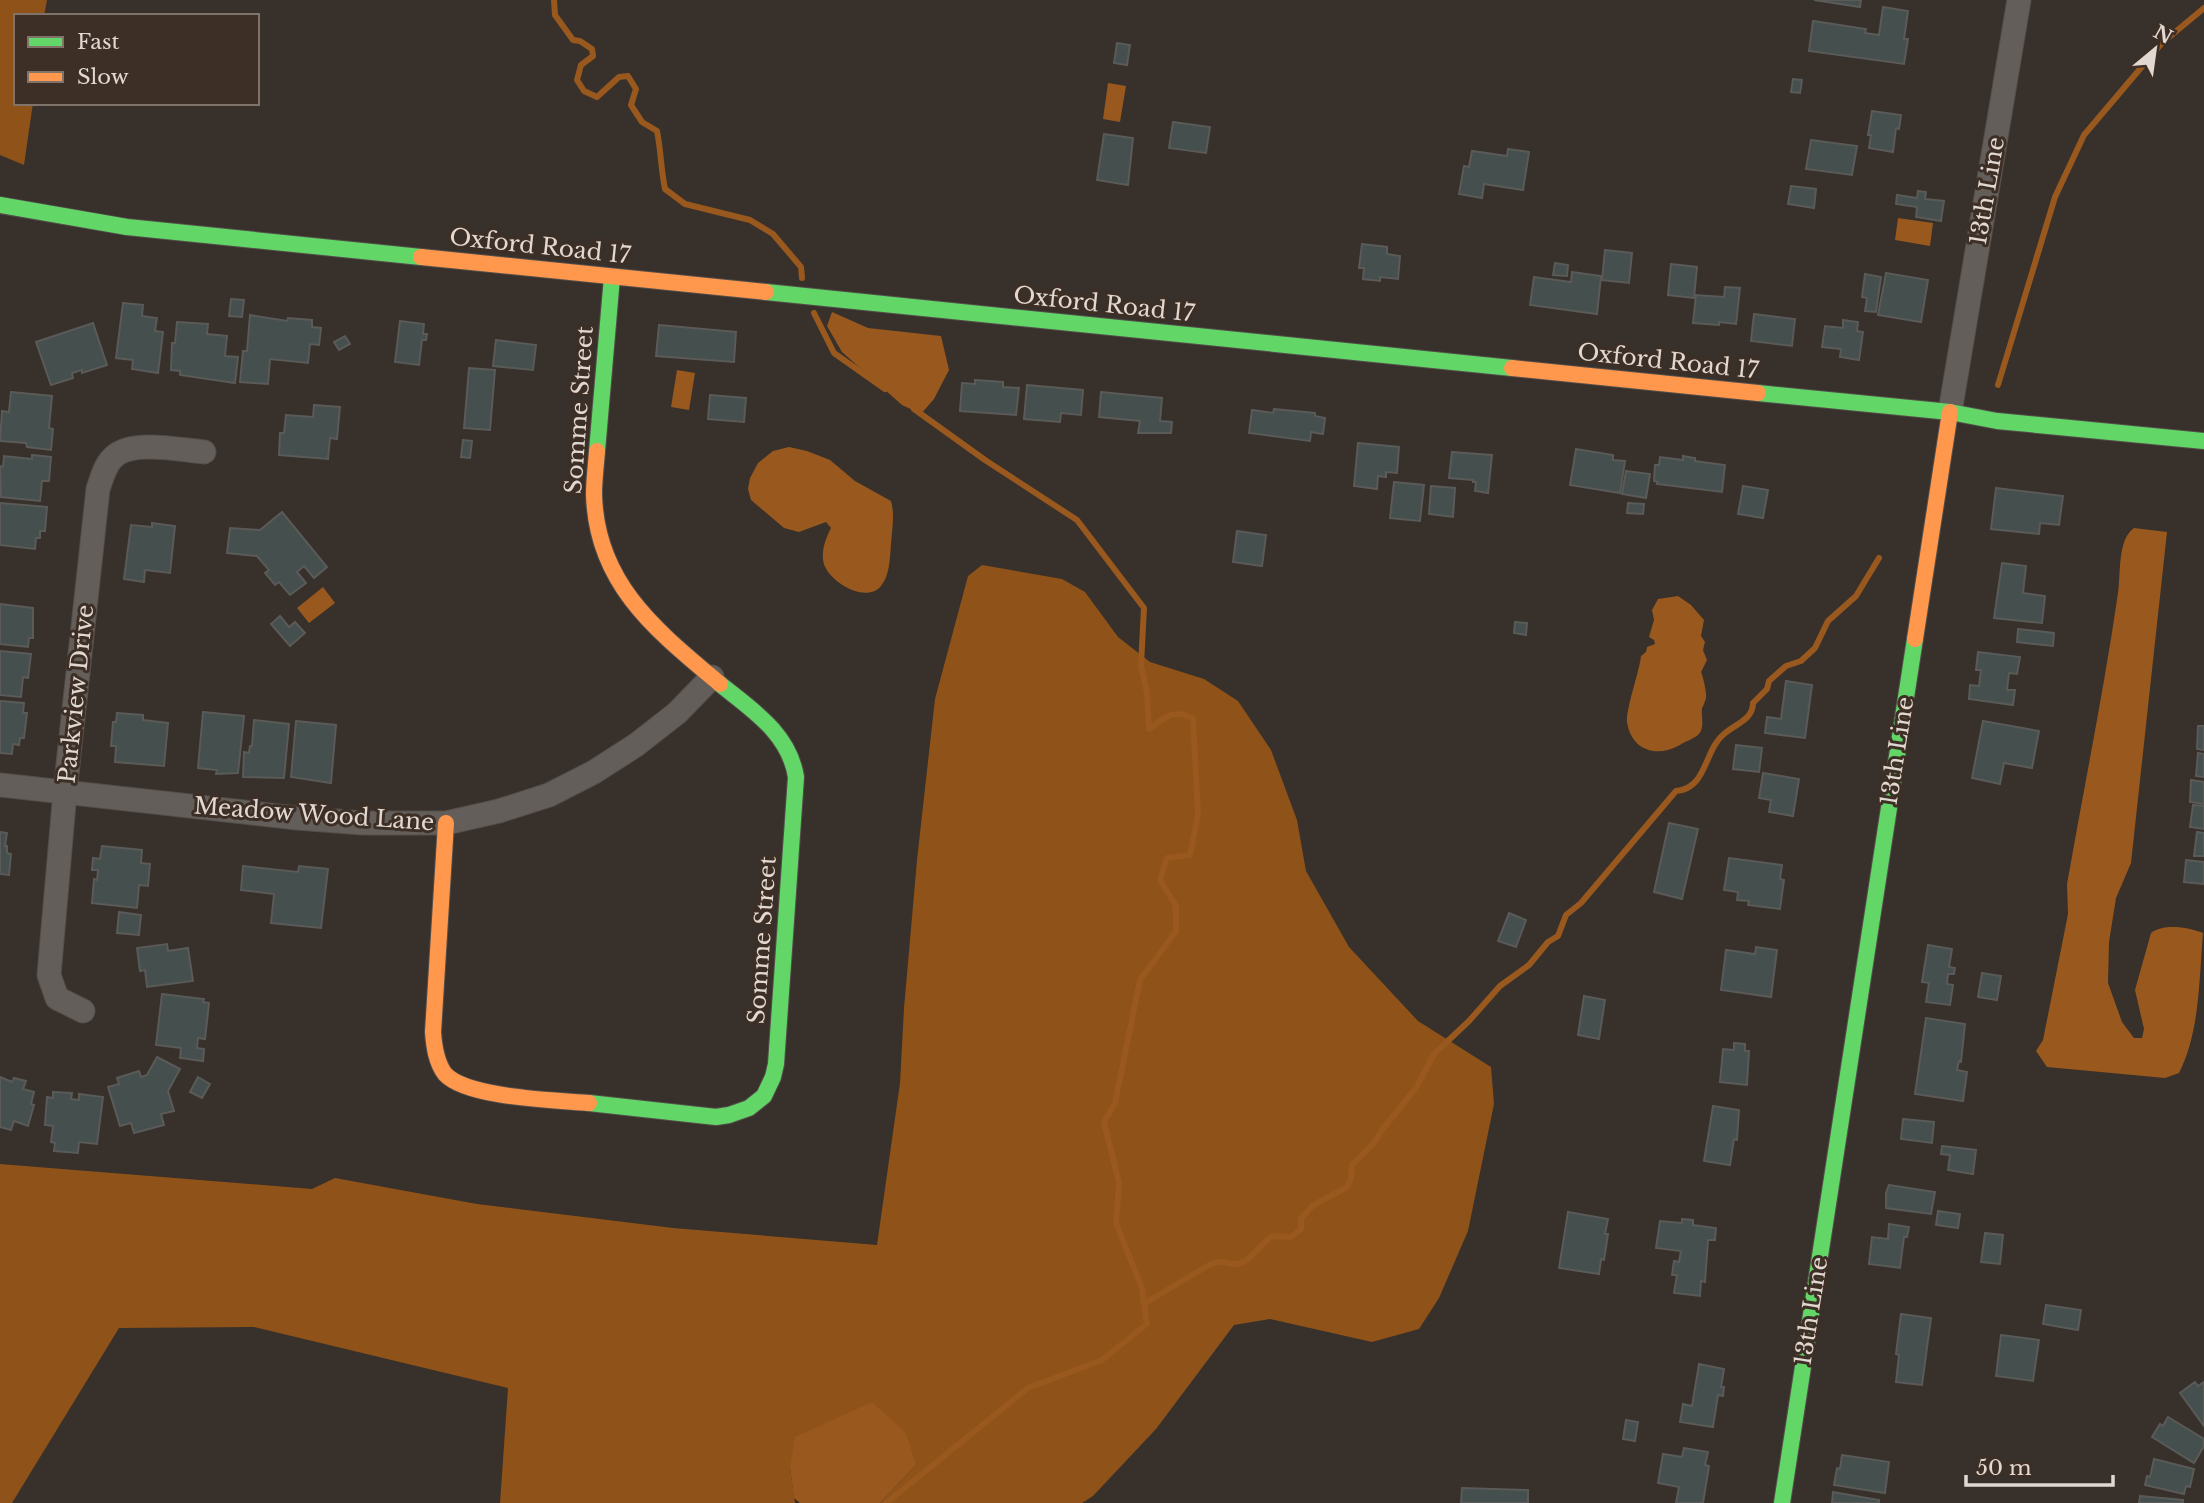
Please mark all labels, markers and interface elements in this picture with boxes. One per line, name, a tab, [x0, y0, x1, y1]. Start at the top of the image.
legend	[14, 14, 259, 105]
north arrow	[2120, 14, 2190, 84]
text: N	[2150, 20, 2177, 49]
text: Fast	[77, 29, 119, 55]
text: Slow	[77, 64, 129, 90]
street label: 13th Line	[1964, 135, 2010, 247]
street label: Oxford Road 17	[448, 223, 632, 269]
street label: Oxford Road 17	[1012, 281, 1196, 327]
street label: Somme Street	[559, 325, 599, 495]
street label: Oxford Road 17	[1576, 338, 1760, 384]
street label: Parkview Drive	[53, 603, 99, 785]
street label: 13th Line	[1875, 695, 1919, 807]
street label: Meadow Wood Lane	[193, 792, 435, 836]
street label: Somme Street	[742, 855, 782, 1025]
street label: 13th Line	[1789, 1255, 1833, 1367]
scale bar	[1966, 1444, 2113, 1488]
text: 50 m	[1976, 1455, 2032, 1481]

